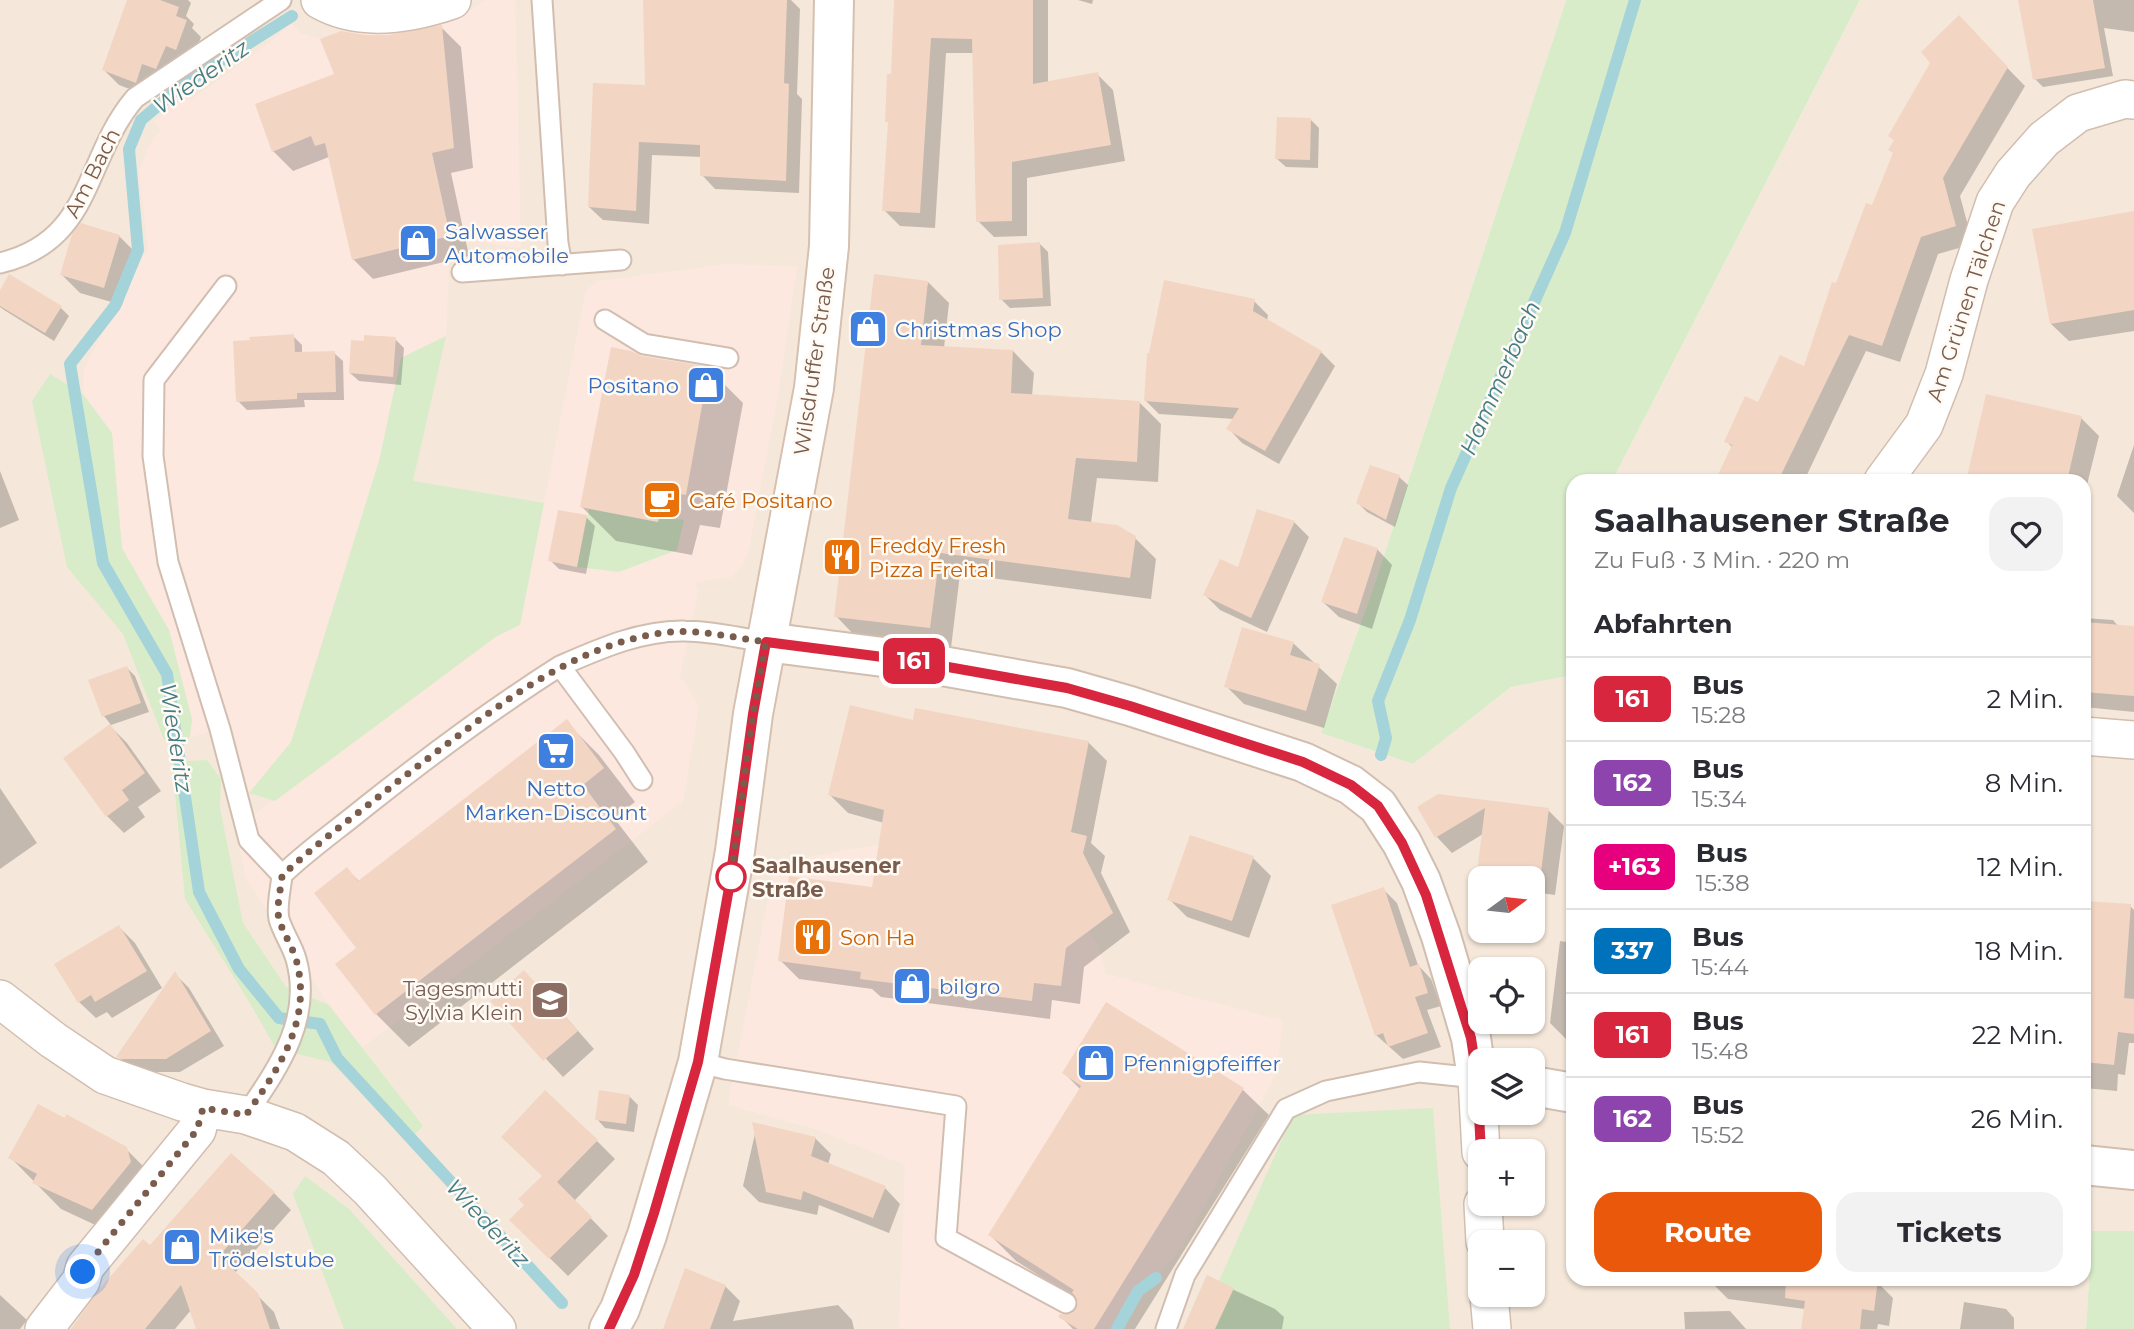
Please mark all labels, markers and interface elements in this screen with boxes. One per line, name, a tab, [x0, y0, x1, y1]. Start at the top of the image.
water label: Wiederitz	[148, 34, 255, 120]
street label: Am Bach	[59, 124, 125, 222]
street label: Am Grünen Tälchen	[1922, 197, 2010, 405]
place label: Salwasser Automobile	[445, 219, 569, 268]
shop icon: Salwasser Automobile	[397, 222, 439, 264]
street label: Wilsdruffer Straße	[788, 265, 840, 457]
water label: Hammerbach	[1454, 297, 1546, 459]
shop icon: Christmas Shop	[847, 308, 889, 350]
place label: Christmas Shop	[895, 317, 1062, 342]
shop icon: Positano	[685, 364, 727, 406]
place label: Positano	[587, 373, 679, 398]
cafe icon: Café Positano	[641, 479, 683, 521]
place label: Café Positano	[689, 488, 833, 513]
button: heart	[1989, 497, 2063, 571]
text: Saalhausener Straße	[1594, 500, 1950, 540]
place label: Freddy Fresh Pizza Freital	[869, 533, 1007, 582]
restaurant icon: Freddy Fresh Pizza Freital	[821, 536, 863, 578]
text: Zu Fuß · 3 Min. · 220 m	[1594, 546, 1850, 574]
text: Abfahrten	[1594, 608, 1733, 640]
line badge: 161	[874, 638, 954, 684]
text: 161	[897, 646, 931, 675]
text: Bus	[1692, 669, 1744, 701]
water label: Wiederitz	[154, 681, 199, 795]
text: 2 Min.	[1987, 683, 2063, 715]
text: 161	[1615, 684, 1650, 713]
text: 15:28	[1692, 701, 1746, 729]
supermarket icon: Netto Marken-Discount	[535, 730, 577, 772]
text: Bus	[1692, 753, 1744, 785]
text: 8 Min.	[1985, 767, 2063, 799]
text: 162	[1613, 768, 1652, 797]
place label: Netto Marken-Discount	[465, 776, 647, 825]
text: 15:34	[1692, 785, 1746, 813]
text: Bus	[1696, 837, 1747, 869]
text: 12 Min.	[1977, 851, 2063, 883]
text: +163	[1608, 852, 1661, 881]
place label: Saalhausener Straße	[752, 853, 901, 902]
marker: Saalhausener Straße	[716, 862, 746, 892]
north arrow	[1468, 866, 1545, 943]
map controls	[1468, 866, 1545, 1307]
text: 15:38	[1696, 869, 1750, 897]
restaurant icon: Son Ha	[792, 916, 834, 958]
text: Bus	[1692, 921, 1744, 953]
place label: Son Ha	[840, 925, 915, 950]
text: 18 Min.	[1975, 935, 2063, 967]
text: 337	[1611, 936, 1654, 965]
text: 15:44	[1692, 953, 1749, 981]
button: locate	[1468, 957, 1545, 1034]
shop icon: bilgro	[891, 965, 933, 1007]
place label: bilgro	[939, 974, 1000, 999]
place label: Tagesmutti Sylvia Klein	[403, 976, 523, 1025]
school or university icon: Tagesmutti Sylvia Klein	[529, 979, 571, 1021]
text: Bus	[1692, 1005, 1744, 1037]
text: 22 Min.	[1972, 1019, 2063, 1051]
text: 161	[1615, 1020, 1650, 1049]
text: 15:48	[1692, 1037, 1748, 1065]
shop icon: Pfennigpfeiffer	[1075, 1042, 1117, 1084]
button: layers	[1468, 1048, 1545, 1125]
place label: Pfennigpfeiffer	[1123, 1051, 1281, 1076]
text: Bus	[1692, 1089, 1744, 1121]
text: 26 Min.	[1971, 1103, 2063, 1135]
text: 162	[1613, 1104, 1652, 1133]
text: 15:52	[1692, 1121, 1744, 1149]
button: +	[1468, 1139, 1545, 1216]
water label: Wiederitz	[440, 1173, 536, 1273]
button: Route	[1594, 1192, 1822, 1272]
button: Tickets	[1836, 1192, 2063, 1272]
place label: Mike's Trödelstube	[209, 1223, 334, 1272]
shop icon: Mike's Trödelstube	[161, 1226, 203, 1268]
button: −	[1468, 1230, 1545, 1307]
your location	[65, 1254, 100, 1289]

